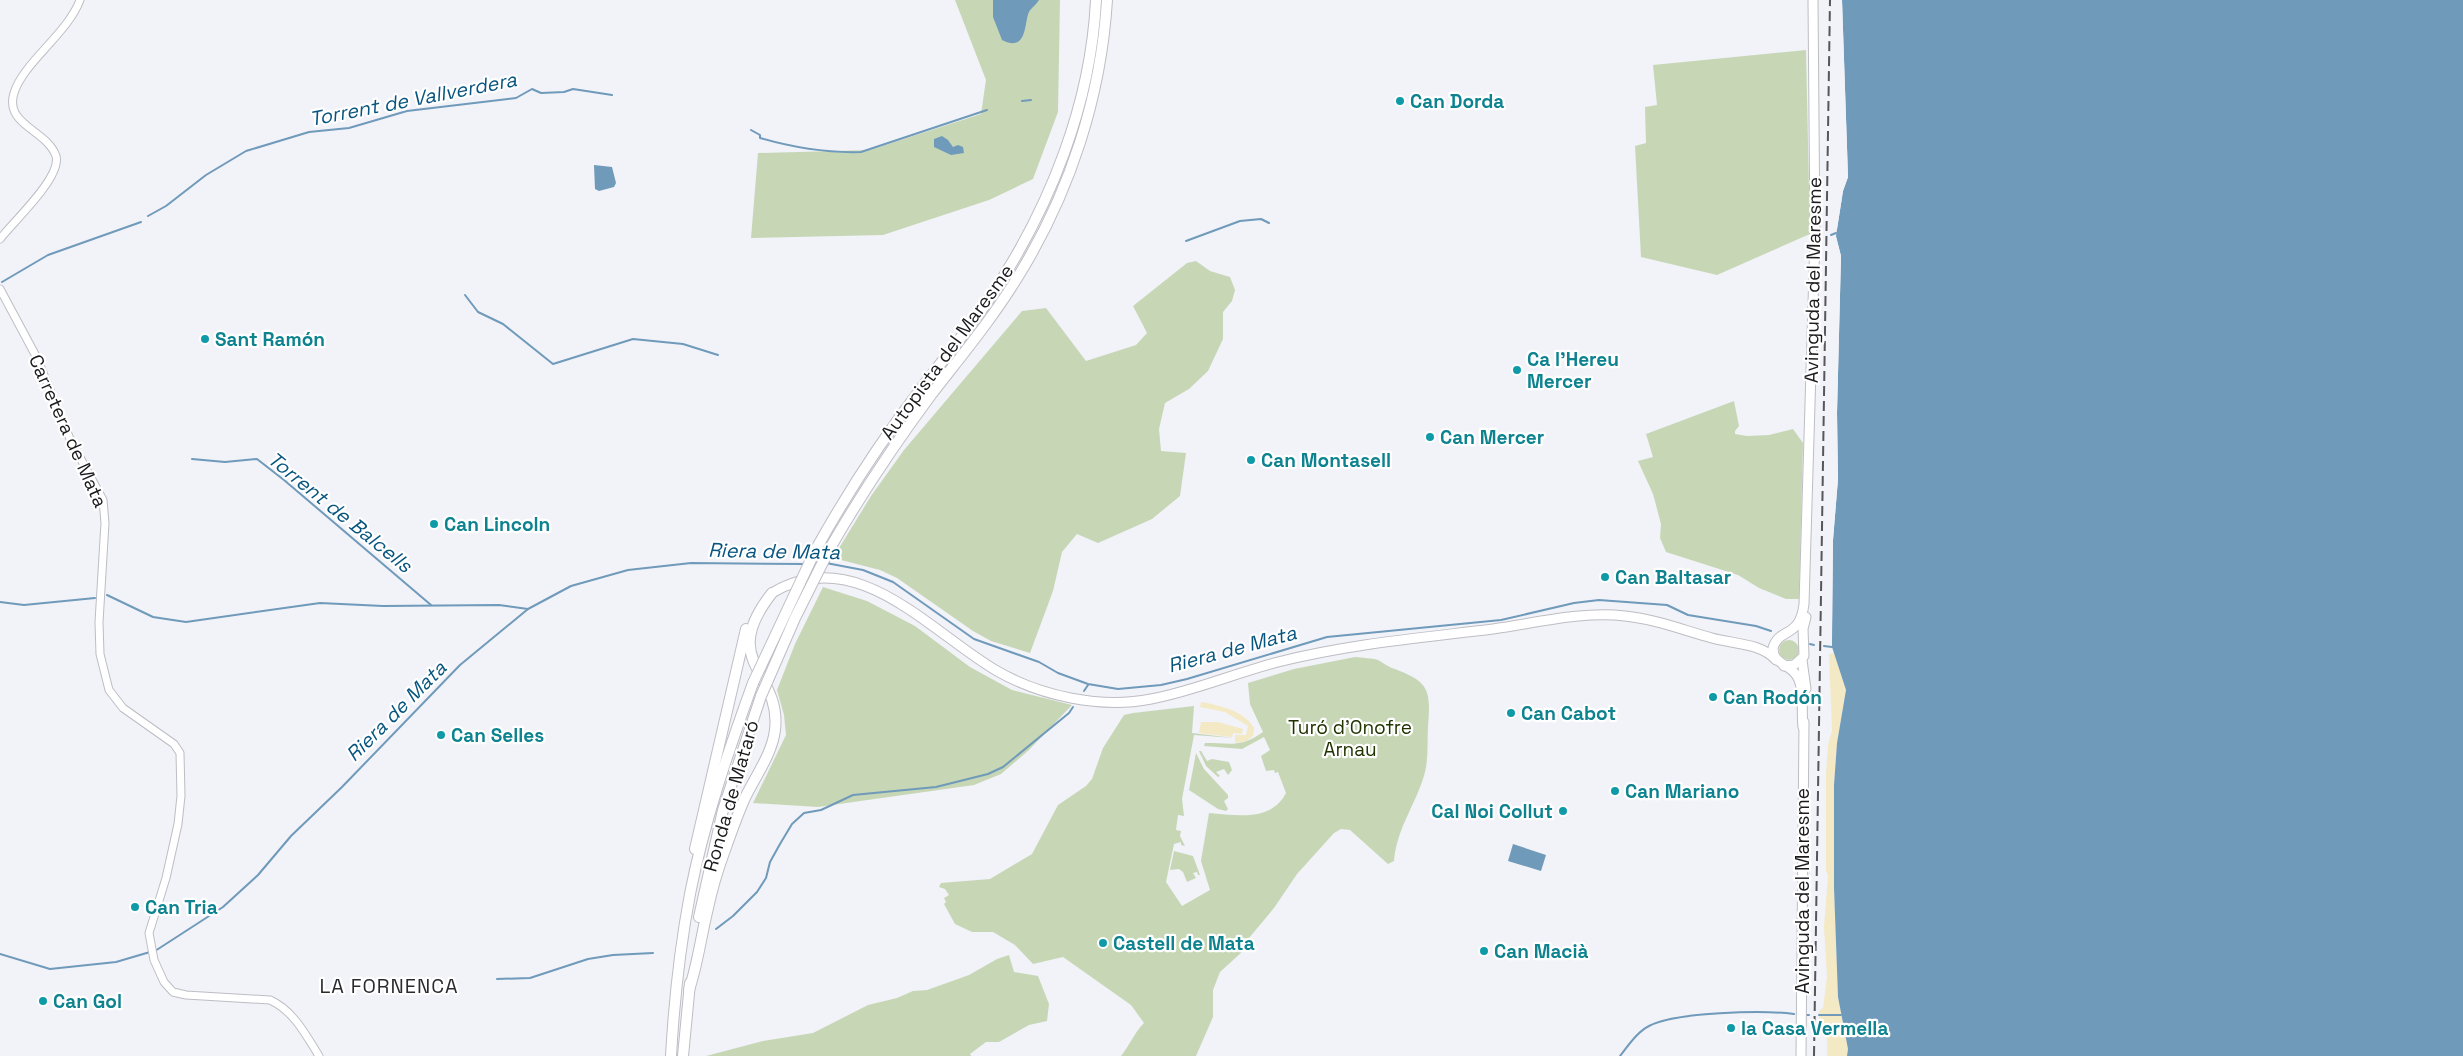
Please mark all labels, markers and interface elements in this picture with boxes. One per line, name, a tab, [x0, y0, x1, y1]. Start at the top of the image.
water label: Torrent de Vallverdera	[307, 66, 519, 132]
place label: Can Dorda	[1410, 89, 1504, 114]
marker: Can Dorda	[1394, 95, 1406, 107]
street label: Avinguda del Maresme	[1799, 177, 1827, 383]
street label: Autopista del Maresme	[875, 259, 1019, 445]
place label: Sant Ramón	[215, 327, 325, 352]
marker: Sant Ramón	[199, 333, 211, 345]
place label: Ca l'Hereu Mercer	[1527, 347, 1619, 394]
street label: Carretera de Mata	[23, 351, 113, 512]
marker: Ca l'Hereu Mercer	[1511, 364, 1523, 376]
place label: Can Mercer	[1440, 425, 1544, 450]
marker: Can Mercer	[1424, 431, 1436, 443]
water label: Torrent de Balcells	[262, 446, 419, 579]
place label: Can Montasell	[1261, 448, 1391, 473]
marker: Can Montasell	[1245, 454, 1257, 466]
place label: Can Lincoln	[444, 512, 550, 537]
marker: Can Lincoln	[428, 518, 440, 530]
water label: Riera de Mata	[708, 537, 841, 565]
place label: Can Baltasar	[1615, 565, 1731, 590]
marker: Can Baltasar	[1599, 571, 1611, 583]
water label: Riera de Mata	[1165, 619, 1300, 679]
water label: Riera de Mata	[340, 655, 452, 767]
place label: Can Rodón	[1723, 685, 1822, 710]
marker: Can Rodón	[1707, 691, 1719, 703]
place label: Can Cabot	[1521, 701, 1616, 726]
marker: Can Cabot	[1505, 707, 1517, 719]
park label: Turó d'Onofre Arnau	[1288, 715, 1412, 762]
street label: Ronda de Mataró	[697, 717, 765, 875]
place label: Can Selles	[451, 723, 544, 748]
marker: Can Selles	[435, 729, 447, 741]
place label: Can Mariano	[1625, 779, 1739, 804]
marker: Can Mariano	[1609, 785, 1621, 797]
street label: Avinguda del Maresme	[1790, 788, 1815, 994]
place label: Cal Noi Collut	[1431, 799, 1553, 824]
marker: Cal Noi Collut	[1557, 805, 1569, 817]
place label: Can Tria	[145, 895, 218, 920]
marker: Can Tria	[129, 901, 141, 913]
place label: Castell de Mata	[1113, 931, 1255, 956]
marker: Castell de Mata	[1097, 937, 1109, 949]
place label: Can Macià	[1494, 939, 1588, 964]
marker: Can Macià	[1478, 945, 1490, 957]
district label: LA FORNENCA	[319, 973, 459, 999]
place label: Can Gol	[53, 989, 122, 1014]
marker: Can Gol	[37, 995, 49, 1007]
place label: la Casa Vermella	[1741, 1016, 1888, 1041]
marker: la Casa Vermella	[1725, 1022, 1737, 1034]

